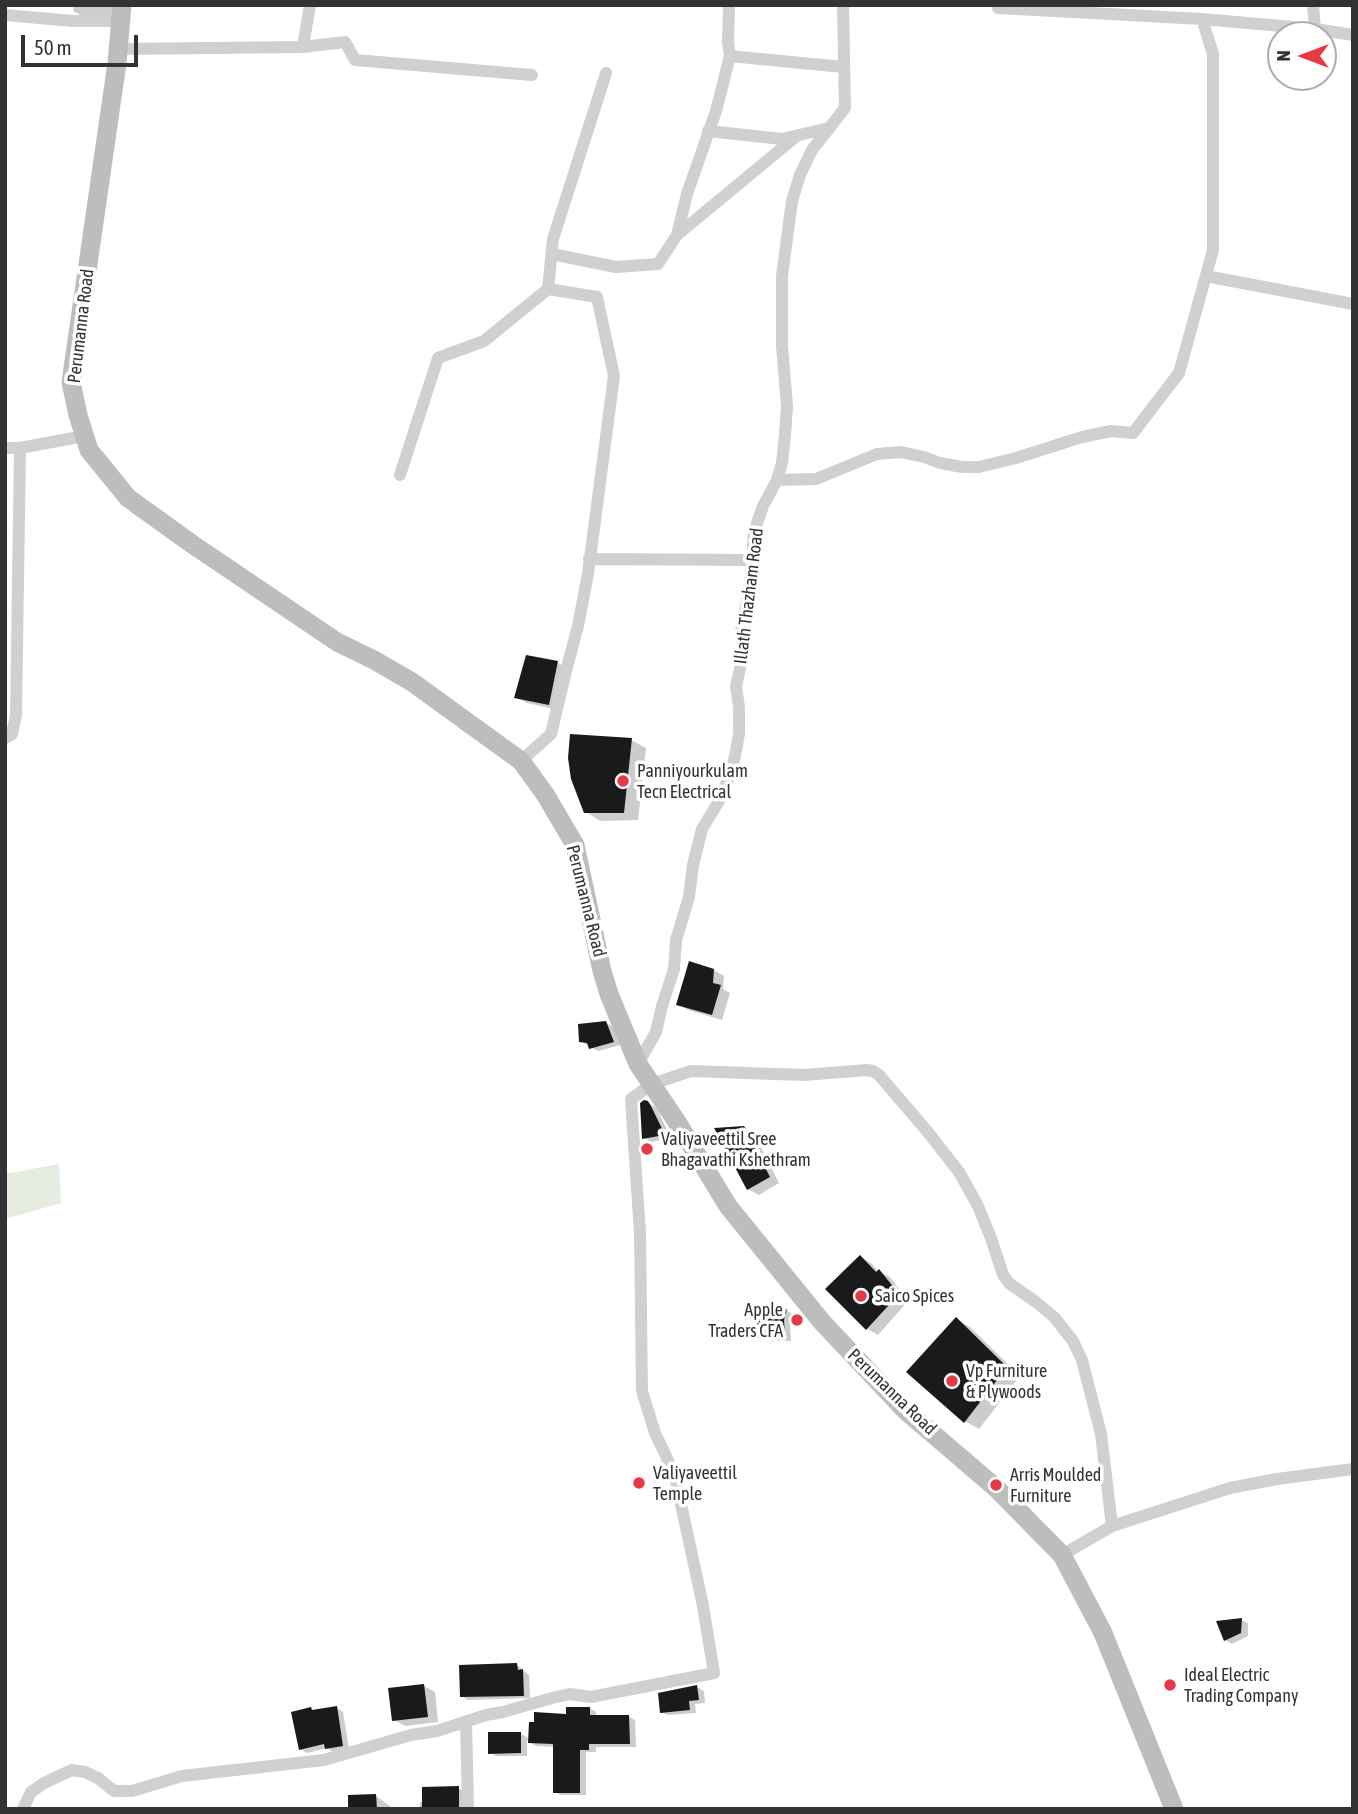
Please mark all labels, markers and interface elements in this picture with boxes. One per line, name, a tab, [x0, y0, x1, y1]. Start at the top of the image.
scale bar	[24, 21, 142, 65]
north arrow	[1267, 21, 1337, 91]
text: 50 m	[34, 35, 72, 59]
text: N	[1272, 50, 1294, 62]
street label: Perumanna Road	[63, 268, 99, 384]
street label: Illath Thazham Road	[730, 527, 768, 665]
place label: Panniyourkulam Tecn Electrical	[637, 760, 748, 802]
marker: Panniyourkulam Tecn Electrical	[615, 773, 631, 789]
street label: Perumanna Road	[562, 843, 610, 959]
place label: Valiyaveettil Sree Bhagavathi Kshethram	[661, 1128, 811, 1170]
marker: Valiyaveettil Sree Bhagavathi Kshethram	[639, 1141, 655, 1157]
place label: Saico Spices	[875, 1285, 954, 1307]
marker: Saico Spices	[853, 1288, 869, 1304]
place label: Apple Traders CFA	[708, 1299, 783, 1342]
marker: Apple Traders CFA	[789, 1312, 805, 1328]
street label: Perumanna Road	[843, 1344, 941, 1440]
place label: Vp Furniture & Plywoods	[966, 1360, 1047, 1402]
marker: Vp Furniture & Plywoods	[944, 1373, 960, 1389]
place label: Valiyaveettil Temple	[653, 1462, 737, 1504]
place label: Arris Moulded Furniture	[1010, 1464, 1101, 1506]
marker: Valiyaveettil Temple	[631, 1475, 647, 1491]
marker: Arris Moulded Furniture	[988, 1477, 1004, 1493]
place label: Ideal Electric Trading Company	[1184, 1664, 1298, 1706]
marker: Ideal Electric Trading Company	[1162, 1677, 1178, 1693]

